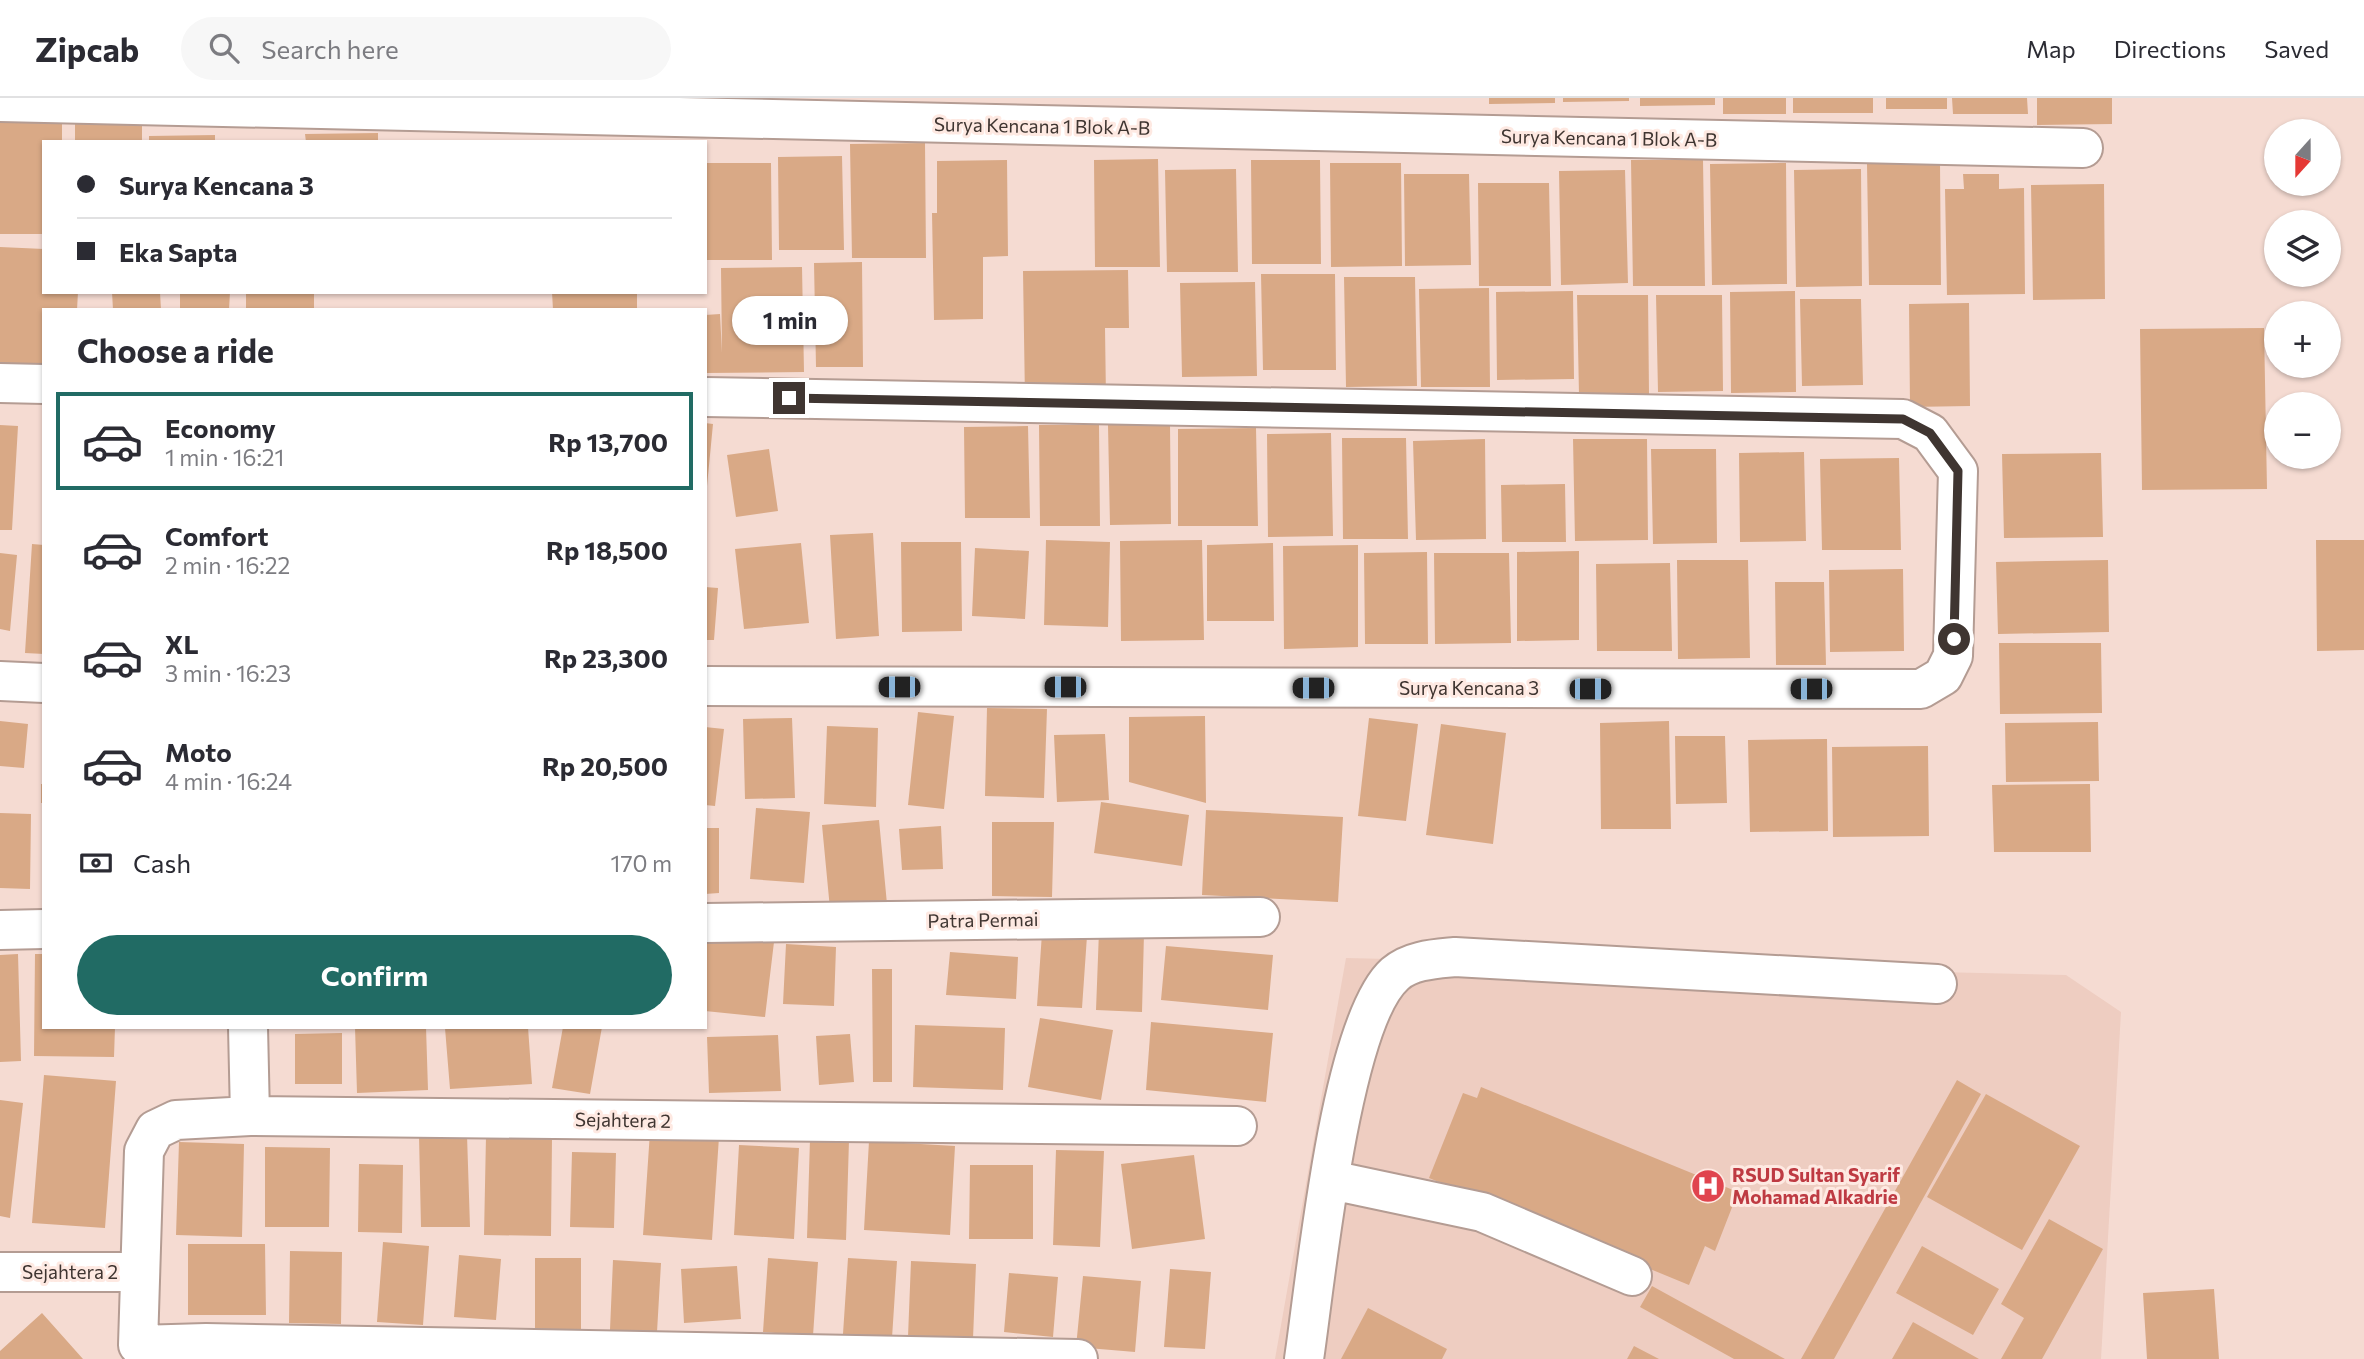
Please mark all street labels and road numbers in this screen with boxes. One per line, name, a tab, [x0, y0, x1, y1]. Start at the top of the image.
street label: Surya Kencana 1 Blok A-B	[934, 112, 1150, 139]
street label: Surya Kencana 1 Blok A-B	[1501, 124, 1717, 151]
street label: Surya Kencana 3	[1399, 676, 1539, 699]
street label: Patra Permai	[927, 907, 1039, 932]
street label: Sejahtera 2	[575, 1107, 671, 1132]
street label: Sejahtera 2	[22, 1260, 118, 1283]

